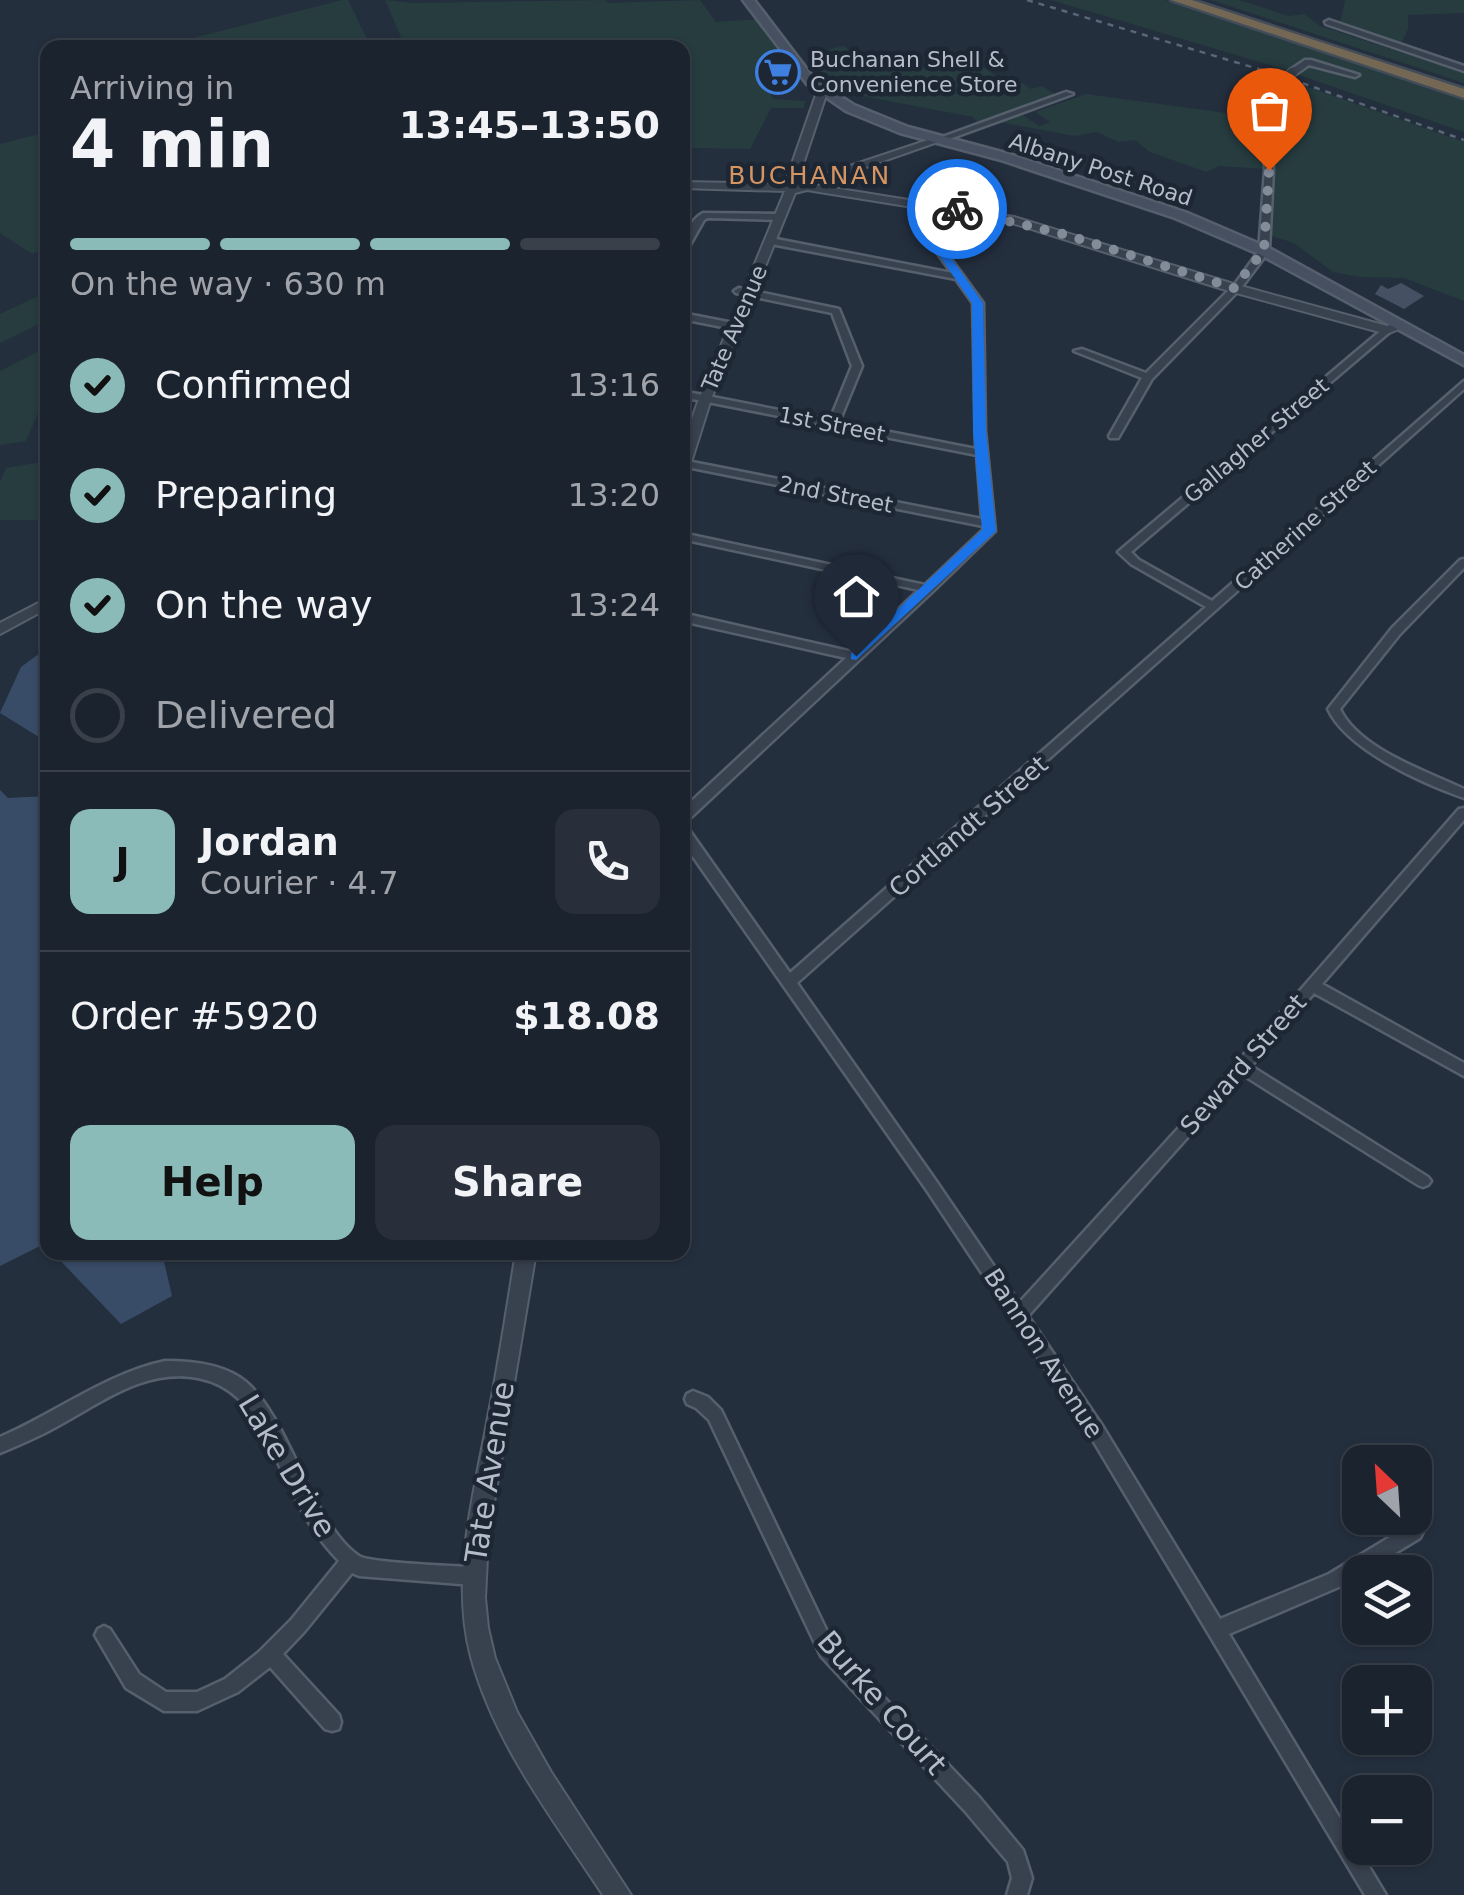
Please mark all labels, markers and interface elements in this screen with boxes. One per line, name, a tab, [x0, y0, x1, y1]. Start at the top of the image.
place label: Buchanan Shell & Convenience Store	[810, 47, 1018, 97]
supermarket icon: Buchanan Shell & Convenience Store	[755, 49, 801, 95]
pin	[1227, 68, 1312, 171]
text: Arriving in	[70, 69, 234, 107]
icon: bag	[1242, 83, 1297, 138]
text: 13:45–13:50	[399, 103, 660, 147]
text: 4 min	[70, 107, 274, 182]
street label: Albany Post Road	[1006, 128, 1195, 211]
courier	[907, 159, 1007, 259]
district label: BUCHANAN	[728, 161, 892, 190]
icon: bike	[930, 182, 985, 237]
street label: Tate Avenue	[696, 262, 772, 396]
text: On the way · 630 m	[70, 265, 386, 303]
icon: check	[70, 358, 125, 413]
text: Confirmed	[155, 363, 352, 407]
text: 13:16	[568, 366, 660, 404]
street label: Gallagher Street	[1179, 373, 1334, 508]
street label: 1st Street	[777, 402, 888, 447]
street label: Catherine Street	[1230, 455, 1381, 595]
icon: check	[70, 468, 125, 523]
street label: 2nd Street	[777, 471, 895, 518]
text: Preparing	[155, 473, 337, 517]
text: 13:20	[568, 476, 660, 514]
pin	[814, 554, 899, 657]
icon: home	[829, 569, 884, 624]
icon: check	[70, 578, 125, 633]
text: On the way	[155, 583, 372, 627]
text: 13:24	[568, 586, 660, 624]
text: Delivered	[155, 693, 337, 737]
street label: Cortlandt Street	[883, 750, 1054, 903]
button: phone	[555, 809, 660, 914]
text: Jordan	[200, 820, 339, 864]
text: J	[115, 839, 130, 883]
text: Courier · 4.7	[200, 864, 399, 902]
street label: Seward Street	[1174, 988, 1312, 1140]
text: Order #5920	[70, 994, 319, 1038]
text: $18.08	[513, 994, 660, 1038]
button: Help	[70, 1125, 355, 1240]
button: Share	[375, 1125, 660, 1240]
street label: Bannon Avenue	[978, 1263, 1109, 1443]
street label: Tate Avenue	[458, 1379, 521, 1566]
street label: Lake Drive	[231, 1388, 343, 1543]
north arrow	[1342, 1445, 1432, 1535]
map controls	[1342, 1445, 1432, 1865]
button: layers	[1342, 1555, 1432, 1645]
street label: Burke Court	[811, 1624, 954, 1782]
button: +	[1342, 1665, 1432, 1755]
button: −	[1342, 1775, 1432, 1865]

